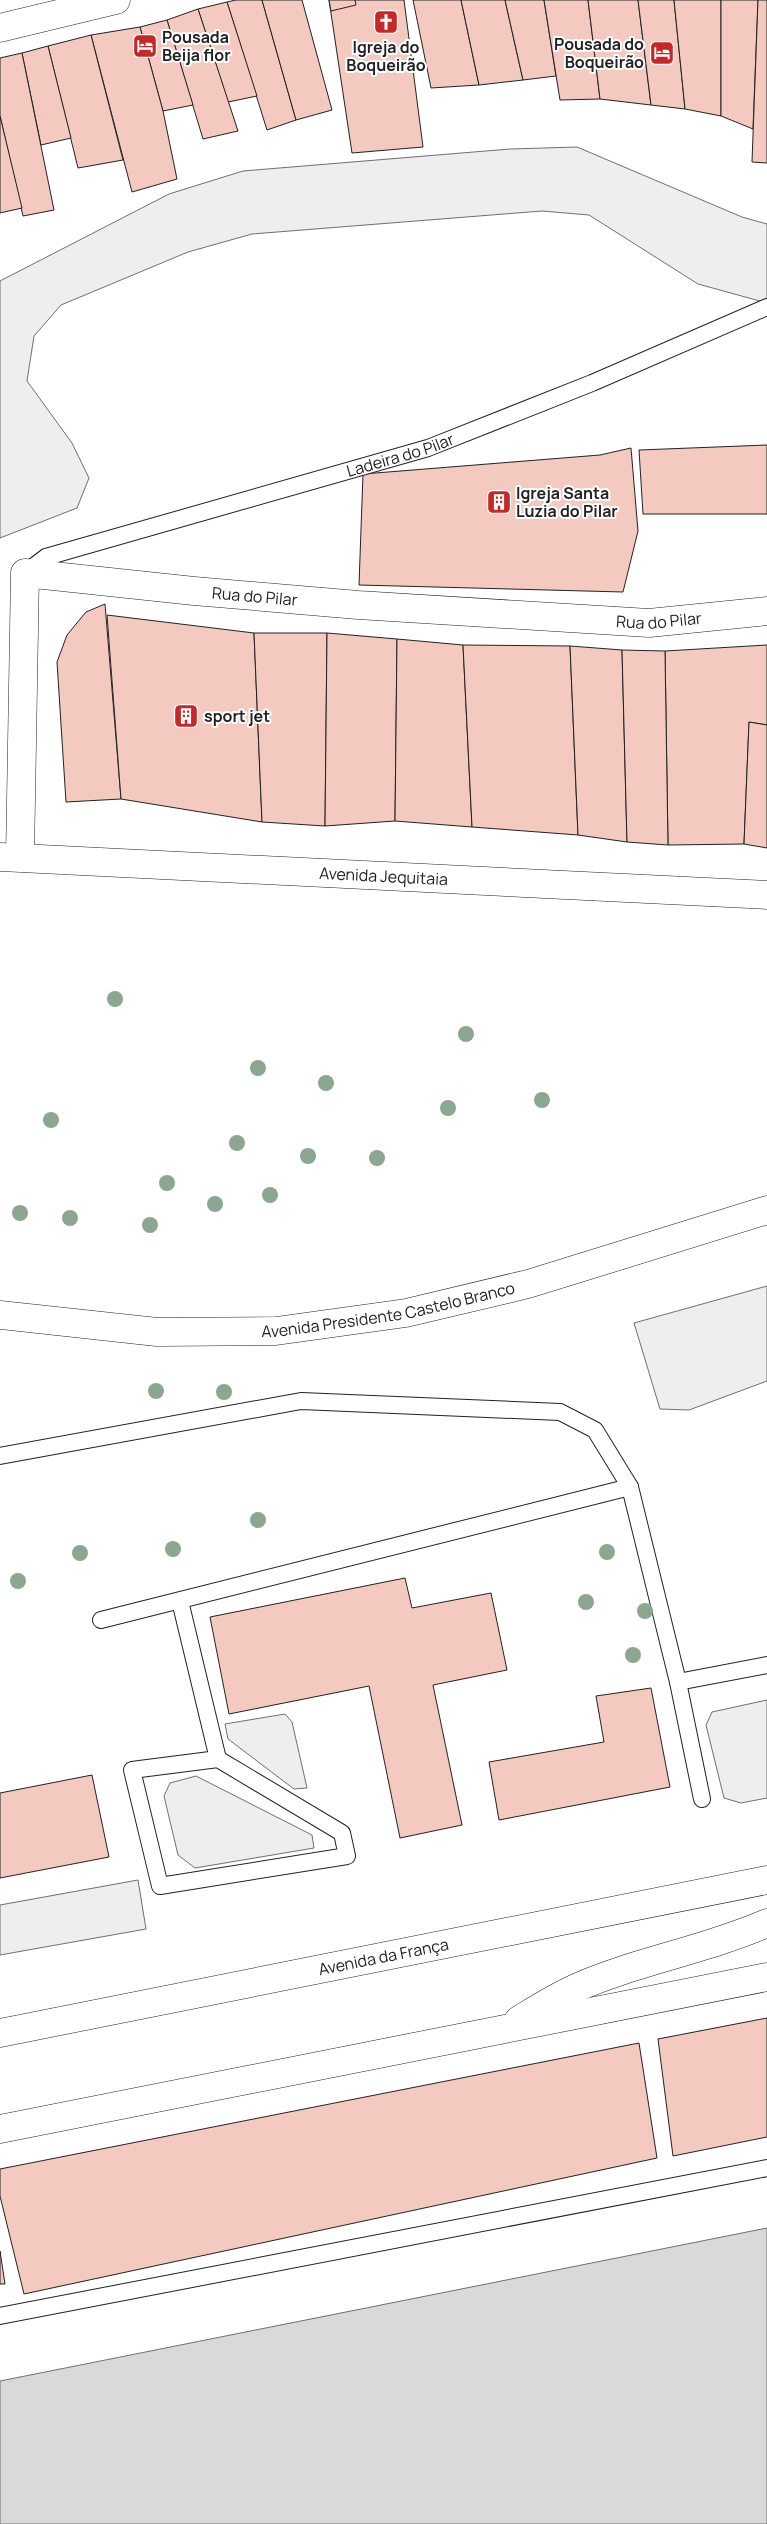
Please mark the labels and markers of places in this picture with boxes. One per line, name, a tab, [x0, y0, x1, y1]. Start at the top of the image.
church icon: Igreja do Boqueirão	[373, 9, 399, 35]
place label: Pousada Beija flor	[162, 26, 231, 66]
hotel icon: Pousada Beija flor	[132, 33, 158, 59]
place label: Pousada do Boqueirão	[554, 33, 644, 73]
place label: Igreja do Boqueirão	[346, 36, 426, 76]
hotel icon: Pousada do Boqueirão	[649, 40, 675, 66]
place label: Igreja Santa Luzia do Pilar	[516, 482, 618, 522]
building icon: Igreja Santa Luzia do Pilar	[486, 489, 512, 515]
building icon: sport jet	[173, 703, 199, 729]
place label: sport jet	[204, 705, 270, 727]

